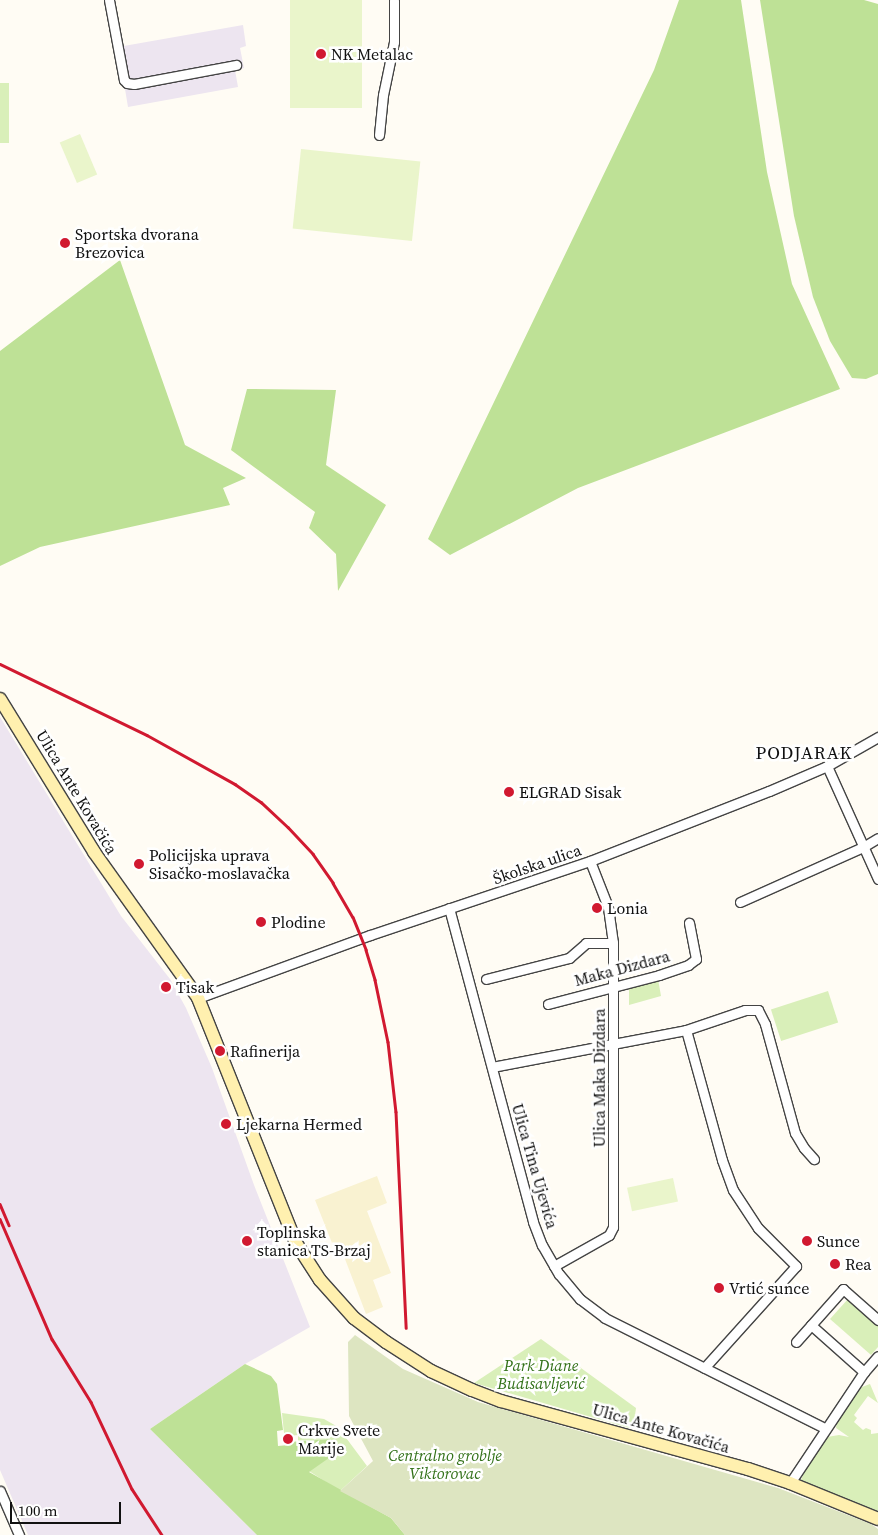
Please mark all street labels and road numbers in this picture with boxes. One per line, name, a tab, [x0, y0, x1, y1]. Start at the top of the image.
street label: Ulica Ante Kovačića	[32, 726, 122, 858]
street label: Školska ulica	[490, 840, 584, 888]
street label: Maka Dizdara	[572, 946, 672, 990]
street label: Ulica Maka Dizdara	[589, 1009, 609, 1147]
street label: Ulica Tina Ujevića	[508, 1101, 562, 1231]
street label: Ulica Ante Kovačića	[590, 1399, 732, 1457]

